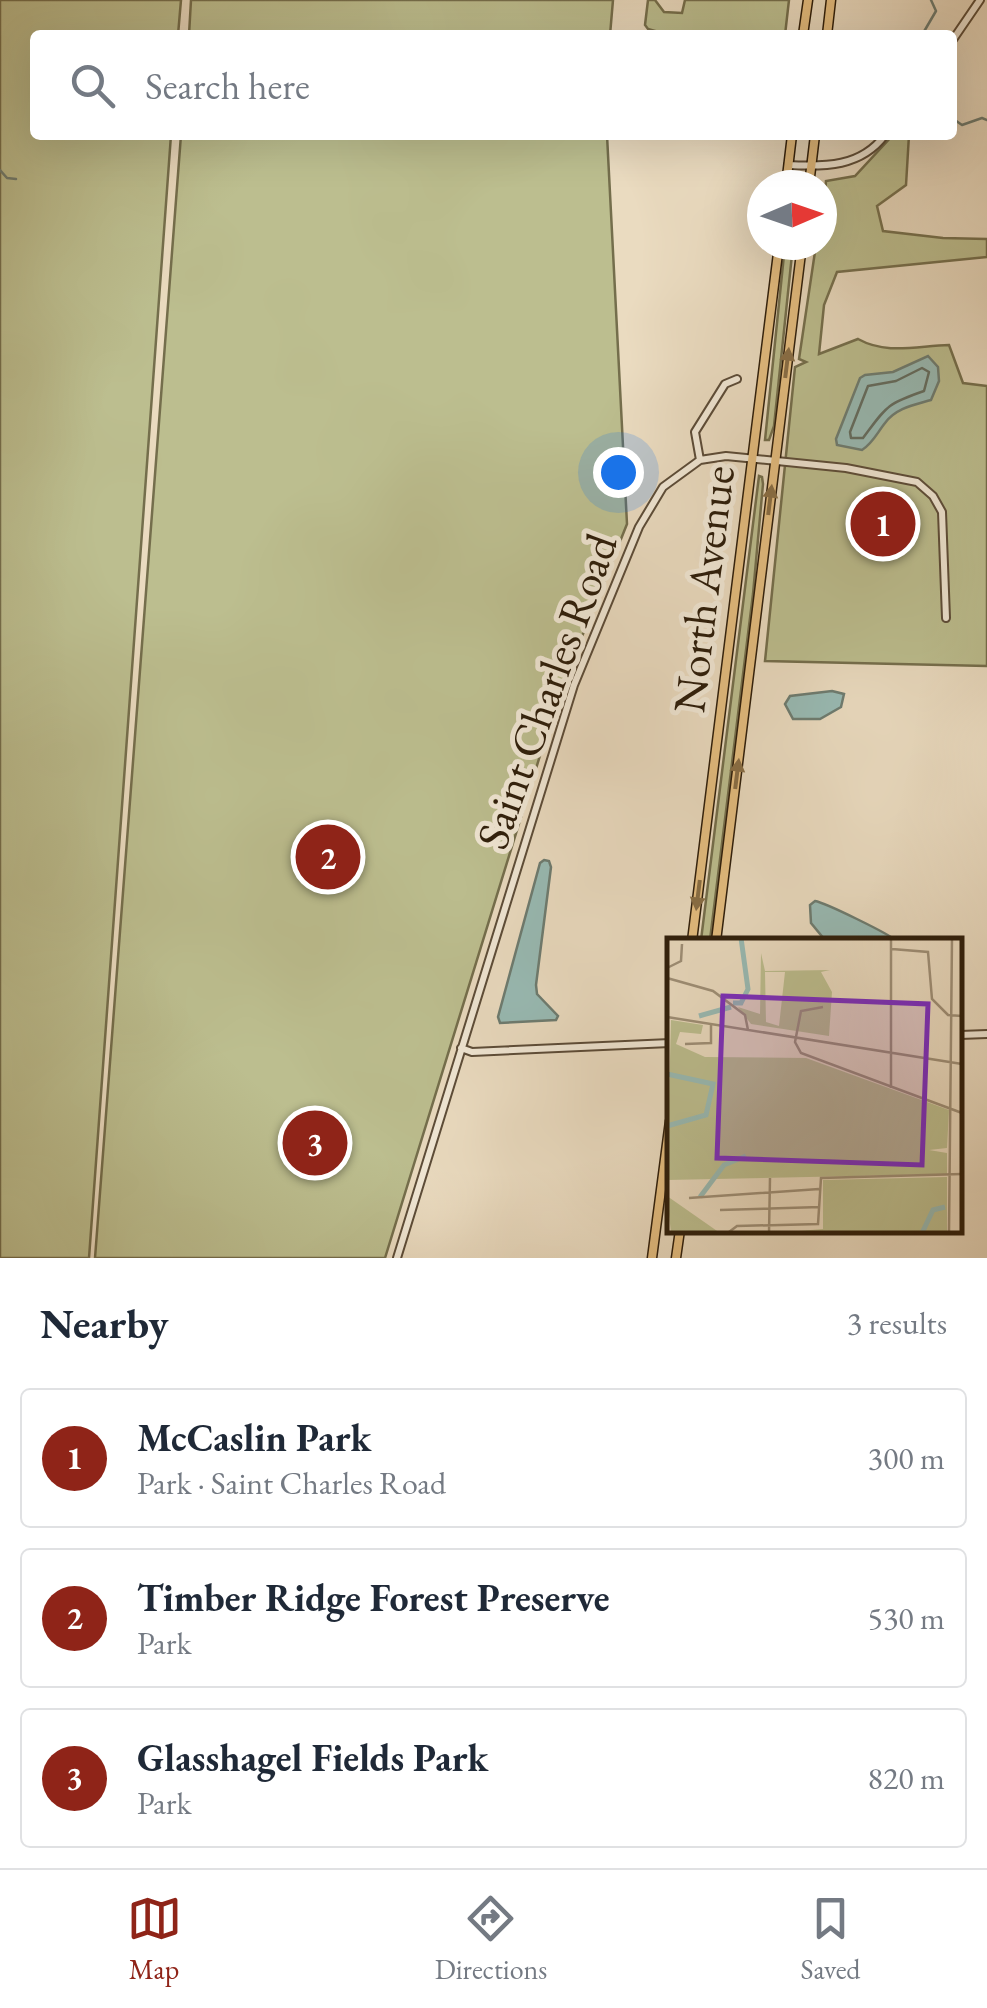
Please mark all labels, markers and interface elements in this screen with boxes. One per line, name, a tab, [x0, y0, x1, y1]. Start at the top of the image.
search box	[30, 30, 957, 140]
icon: search	[65, 58, 120, 113]
text: Search here	[145, 61, 310, 110]
north arrow	[747, 170, 837, 260]
one-way arrow	[779, 346, 795, 378]
your location	[593, 447, 644, 498]
street label: North Avenue	[659, 462, 747, 716]
one-way arrow	[762, 484, 778, 516]
pin: 1	[850, 486, 916, 562]
street label: Saint Charles Road	[462, 525, 630, 856]
one-way arrow	[729, 758, 745, 790]
pin: 2	[296, 820, 360, 894]
one-way arrow	[689, 880, 705, 911]
inset map	[667, 938, 962, 1233]
pin: 3	[282, 1106, 348, 1180]
text: Nearby	[40, 1296, 169, 1351]
text: 3 results	[847, 1302, 947, 1344]
text: McCaslin Park	[137, 1413, 371, 1462]
text: 1	[66, 1437, 83, 1479]
text: 300 m	[868, 1437, 945, 1479]
text: Park · Saint Charles Road	[137, 1462, 446, 1504]
text: Timber Ridge Forest Preserve	[137, 1573, 610, 1622]
text: 2	[66, 1597, 83, 1639]
text: 530 m	[868, 1597, 945, 1639]
text: Park	[137, 1622, 192, 1664]
text: Glasshagel Fields Park	[137, 1733, 488, 1782]
text: 3	[66, 1757, 83, 1799]
text: 820 m	[868, 1757, 945, 1799]
text: Park	[137, 1782, 192, 1824]
tab: Map	[127, 1891, 182, 1987]
tab: Directions	[435, 1891, 547, 1987]
tab: Saved	[800, 1891, 860, 1987]

